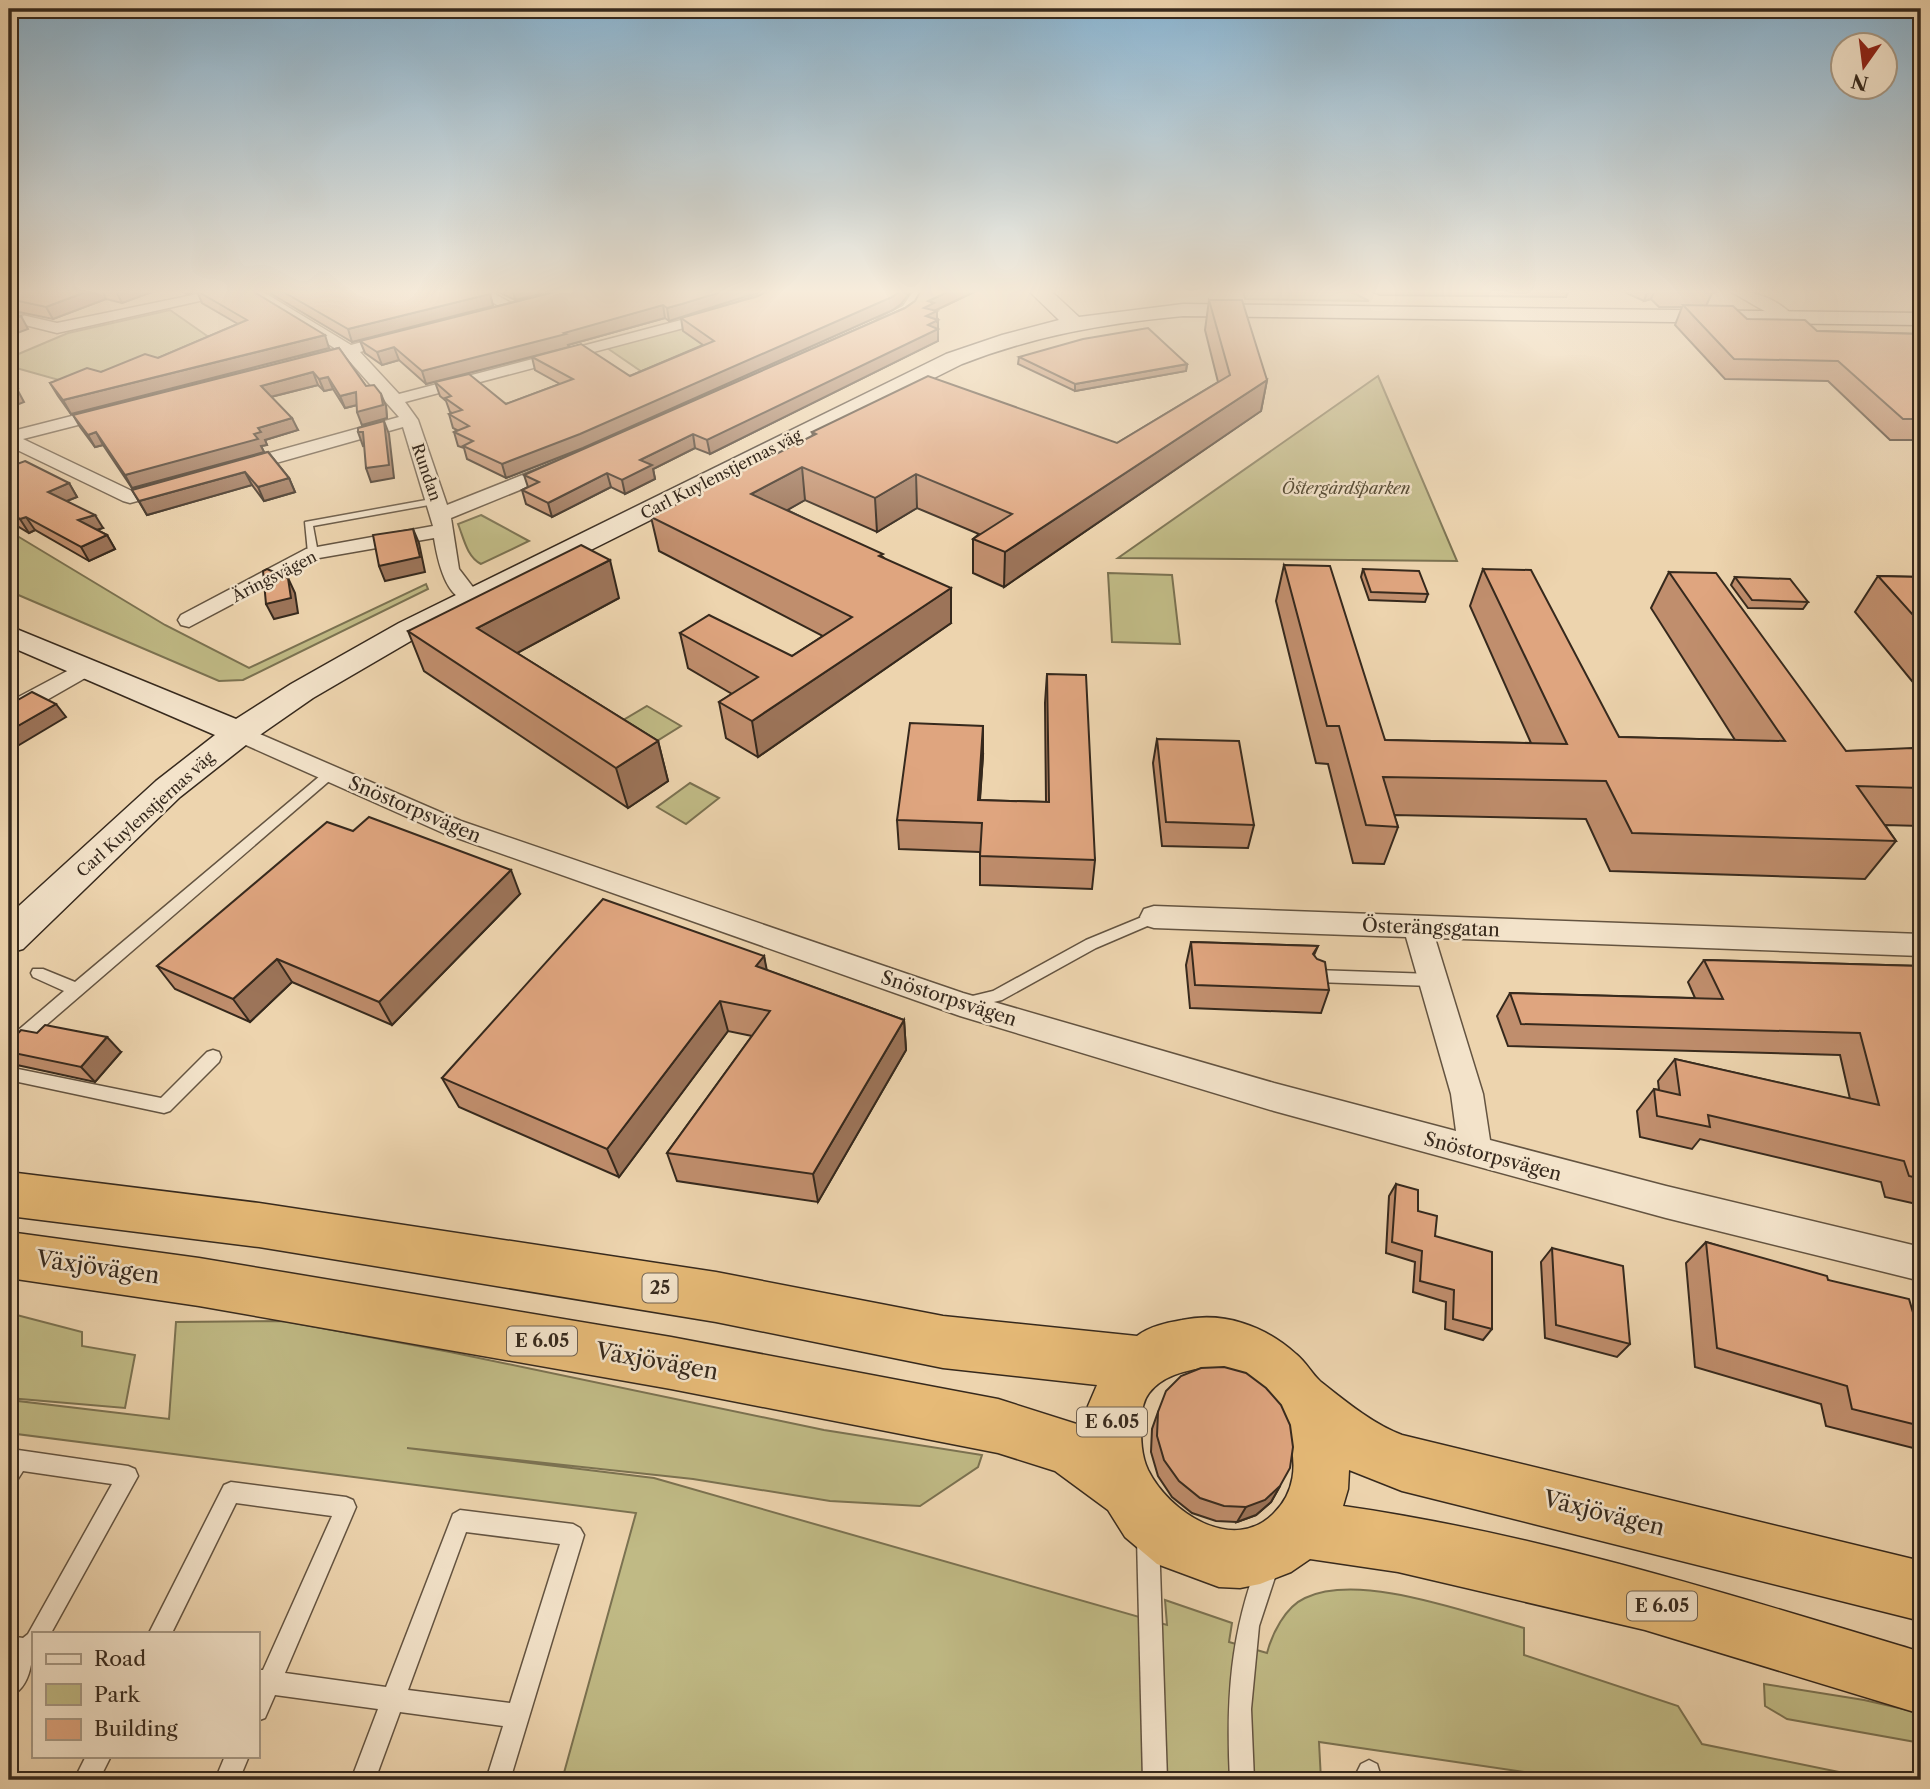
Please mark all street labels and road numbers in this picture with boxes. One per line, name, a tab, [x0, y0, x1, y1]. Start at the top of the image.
street label: Carl Kuylenstjernas väg	[637, 424, 805, 523]
street label: Rundan	[408, 440, 446, 504]
street label: Äringsvägen	[227, 546, 320, 606]
street label: Carl Kuylenstjernas väg	[72, 747, 218, 881]
street label: Snöstorpsvägen	[345, 771, 485, 848]
street label: Österängsgatan	[1362, 914, 1500, 941]
street label: Snöstorpsvägen	[878, 966, 1020, 1031]
street label: Snöstorpsvägen	[1422, 1127, 1564, 1186]
street label: Växjövägen	[34, 1244, 161, 1289]
road number: 25	[642, 1274, 678, 1302]
road number: E 6.05	[507, 1326, 577, 1356]
street label: Växjövägen	[593, 1336, 720, 1386]
road number: E 6.05	[1077, 1408, 1147, 1436]
street label: Växjövägen	[1540, 1484, 1667, 1542]
road number: E 6.05	[1627, 1591, 1697, 1620]

